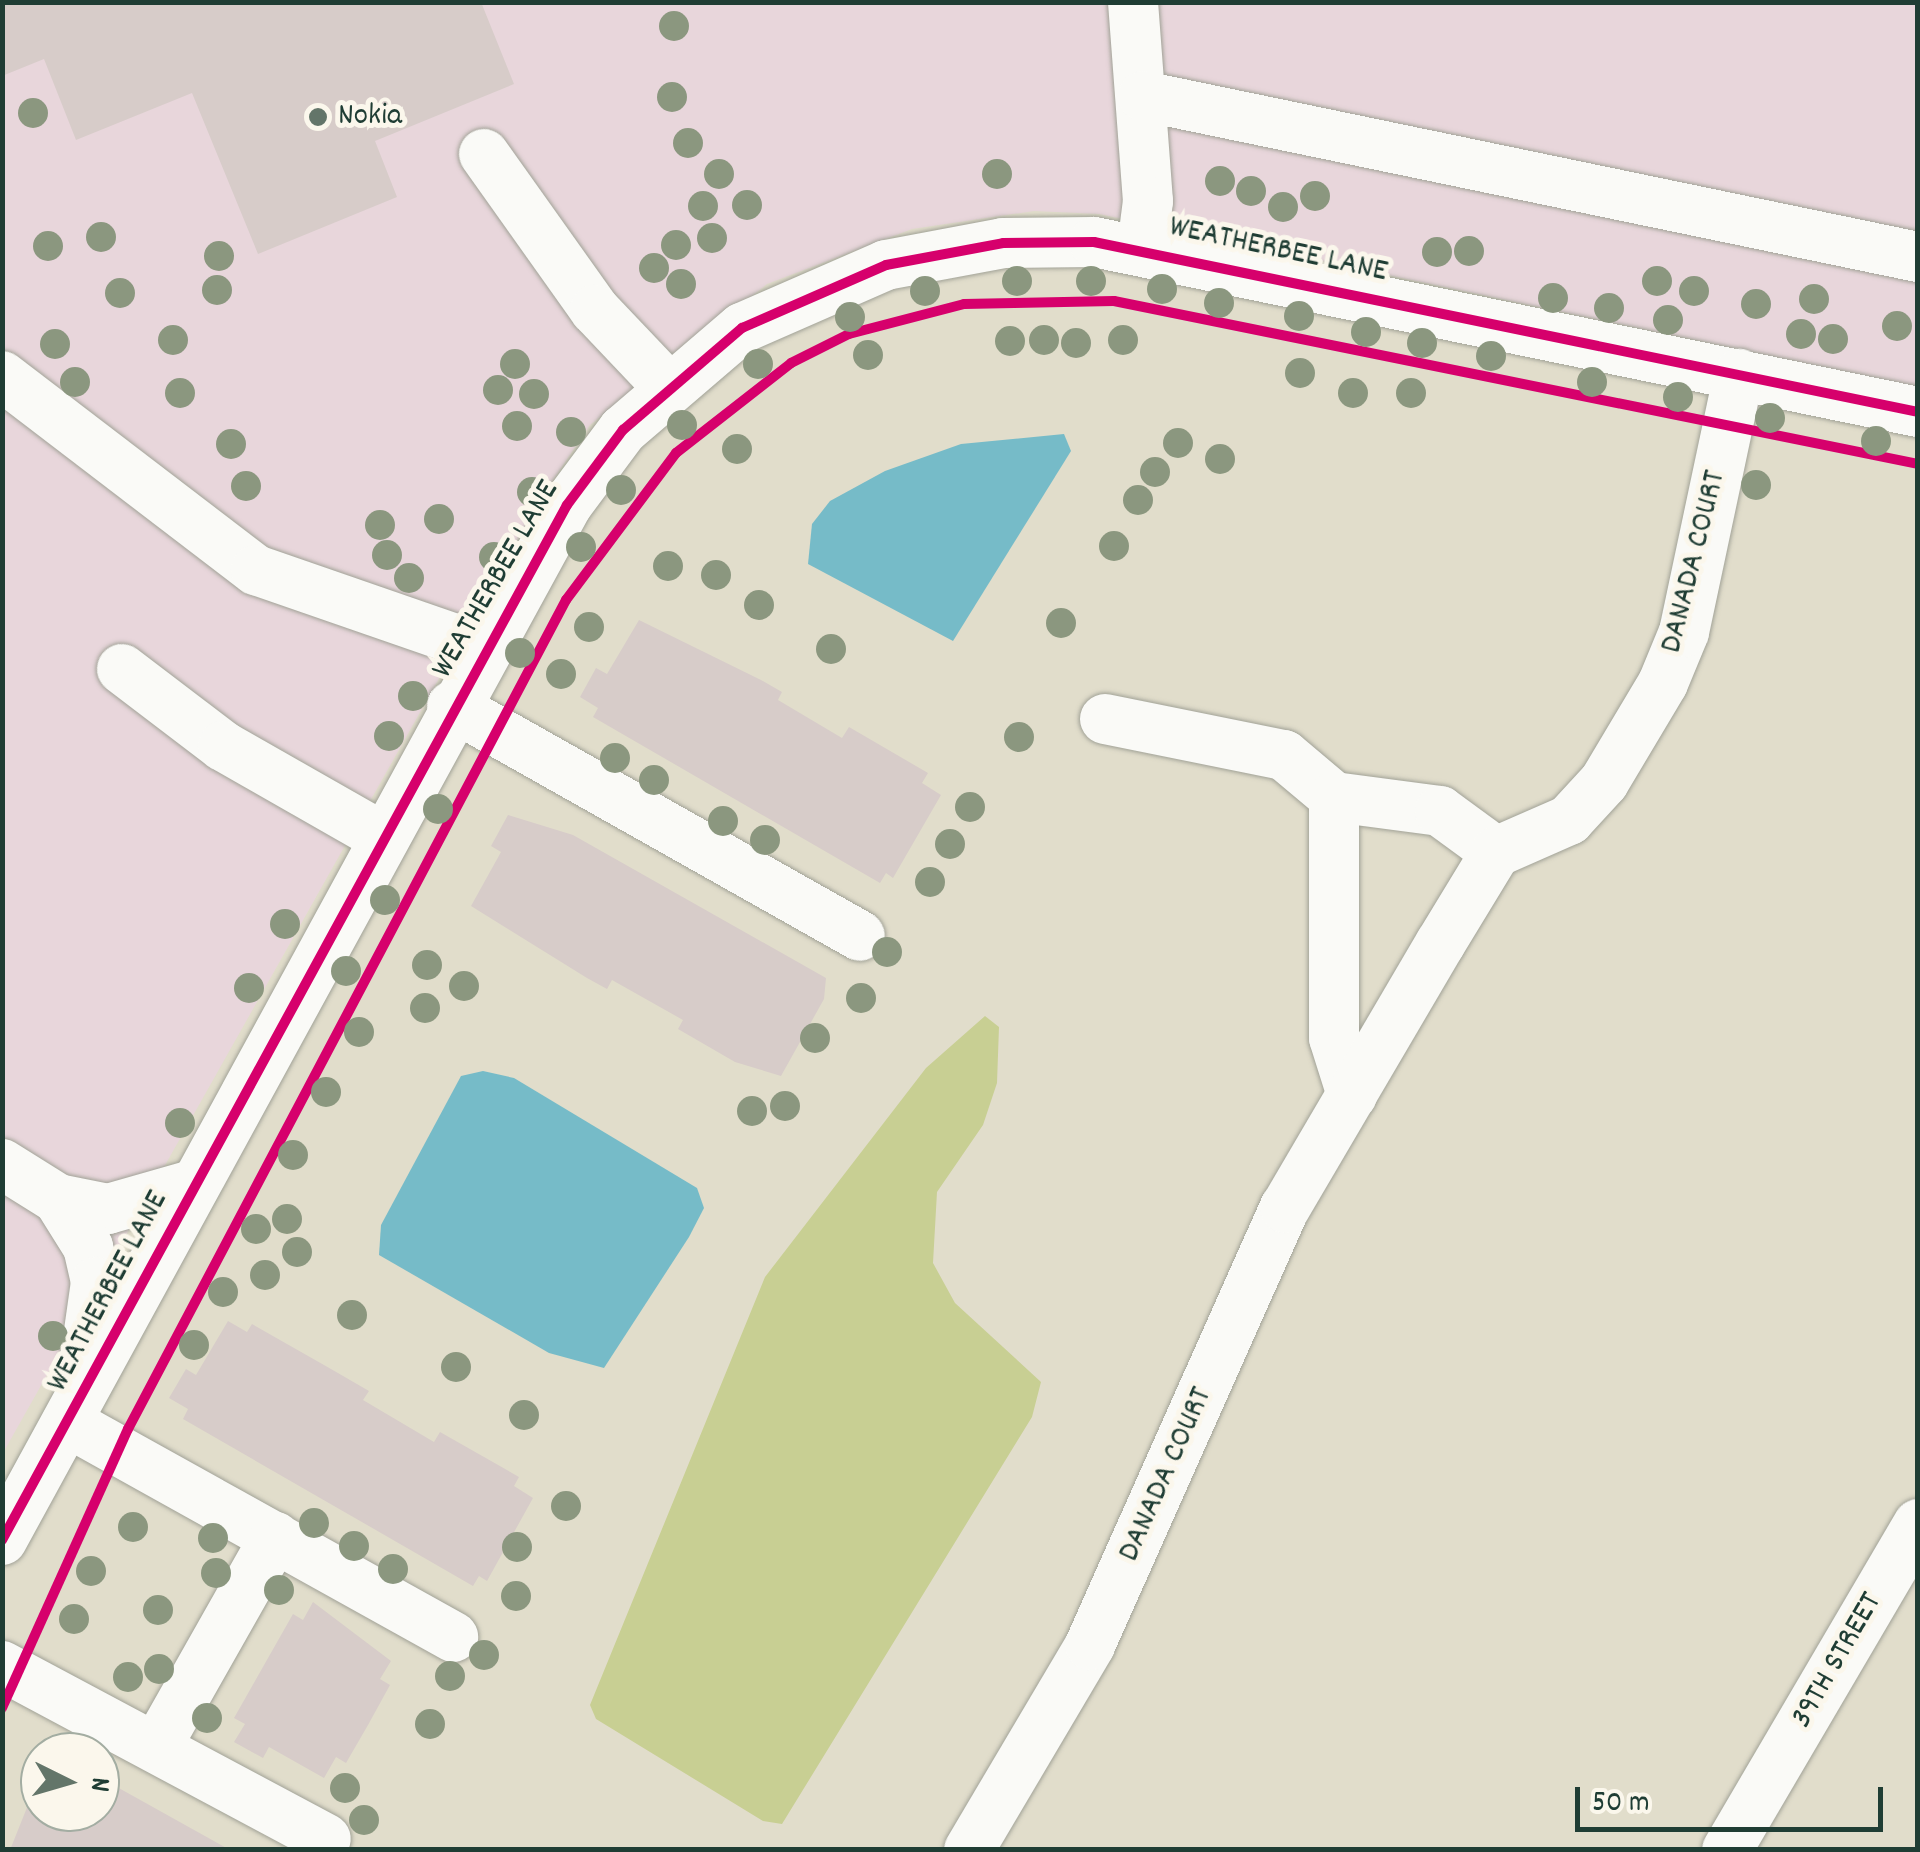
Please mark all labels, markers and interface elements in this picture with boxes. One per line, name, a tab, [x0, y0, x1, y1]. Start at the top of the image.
place label: Nokia	[338, 98, 402, 136]
marker: Nokia	[307, 106, 329, 128]
street label: WEATHERBEE LANE	[1165, 209, 1391, 293]
street label: DANADA COURT	[1654, 467, 1736, 657]
street label: WEATHERBEE LANE	[425, 474, 569, 686]
street label: WEATHERBEE LANE	[40, 1185, 178, 1399]
street label: DANADA COURT	[1112, 1382, 1222, 1568]
street label: 39TH STREET	[1784, 1587, 1892, 1735]
north arrow	[20, 1732, 120, 1832]
scale bar	[1580, 1767, 1888, 1829]
text: N	[77, 1776, 118, 1793]
text: 50 m	[1592, 1783, 1650, 1826]

